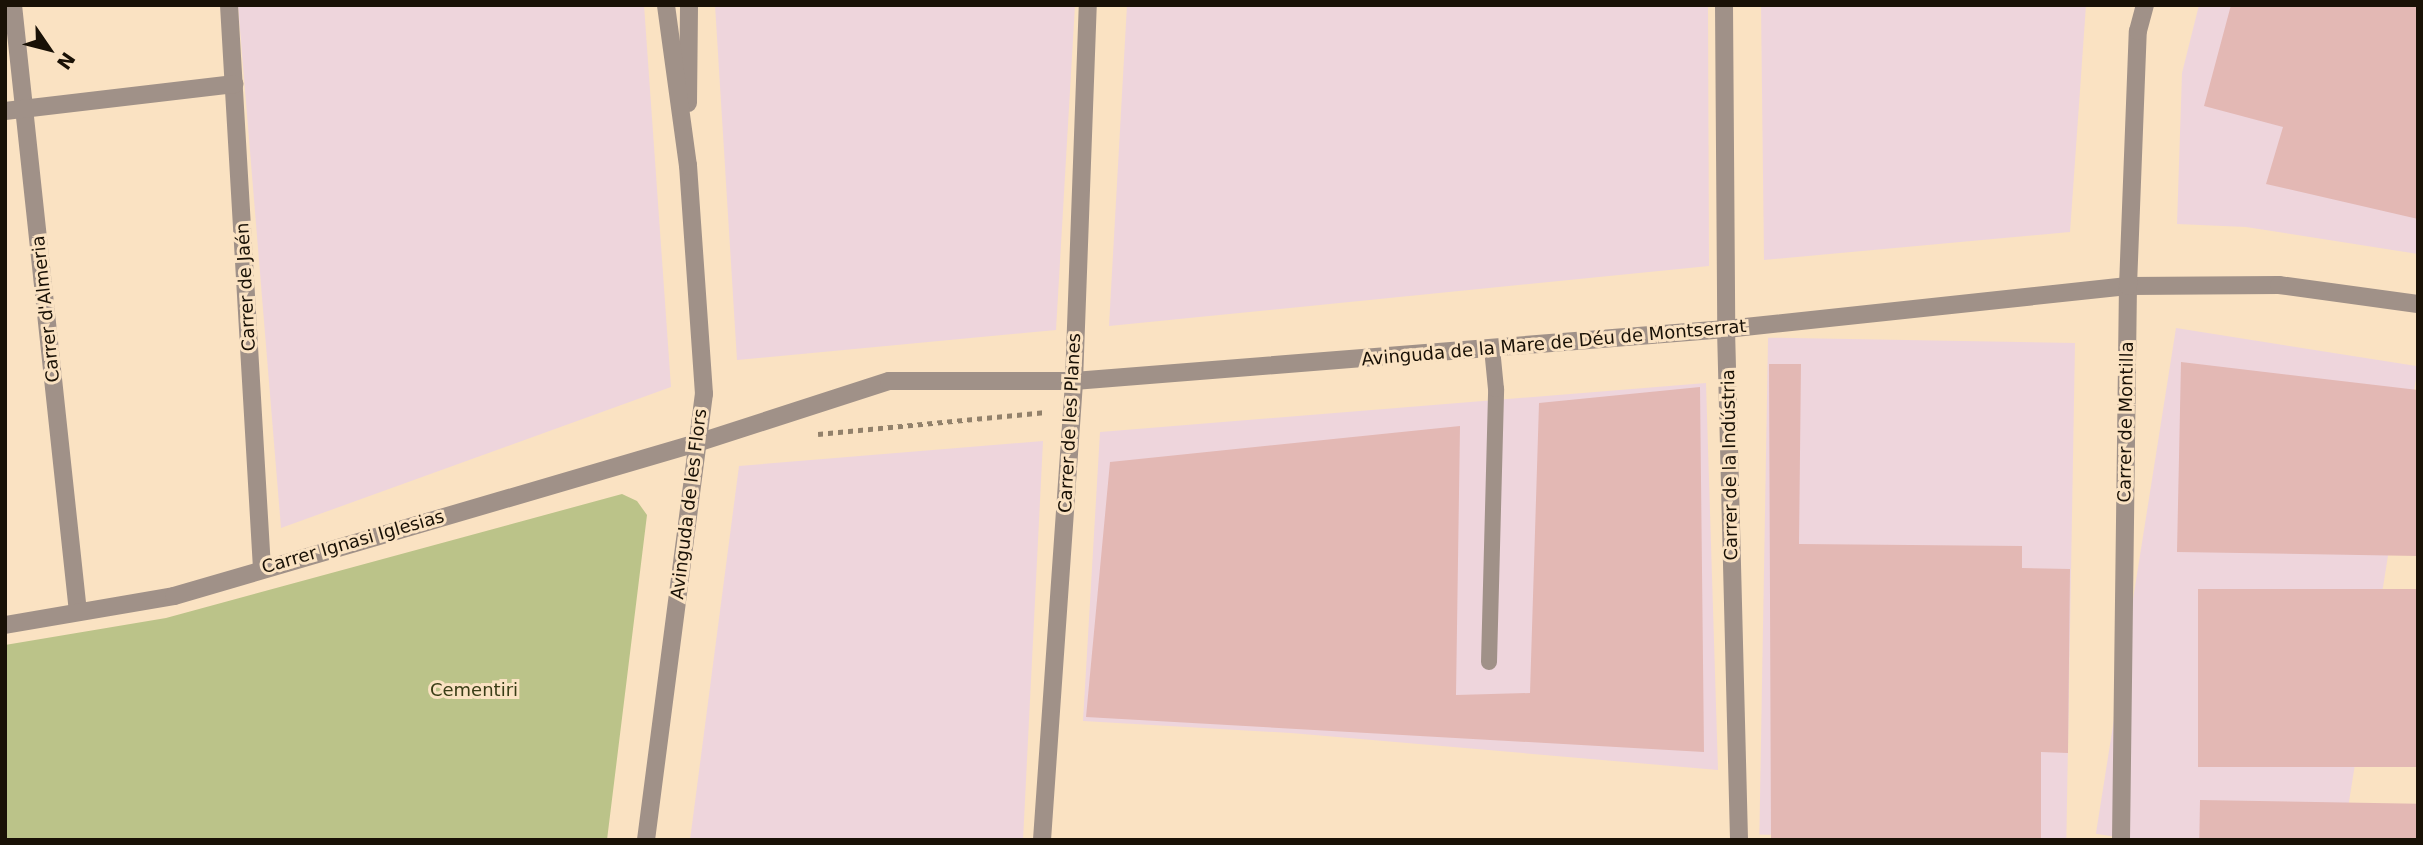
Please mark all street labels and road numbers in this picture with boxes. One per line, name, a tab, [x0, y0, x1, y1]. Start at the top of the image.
street label: Carrer de Jaén	[232, 222, 260, 352]
street label: Carrer d'Almeria	[28, 234, 64, 384]
street label: Avinguda de la Mare de Déu de Montserrat	[1361, 315, 1747, 371]
street label: Carrer de les Planes	[1055, 333, 1085, 513]
street label: Carrer de Montilla	[2114, 341, 2138, 503]
street label: Carrer de la Indústria	[1718, 369, 1742, 561]
street label: Avinguda de les Flors	[667, 407, 711, 601]
street label: Carrer Ignasi Iglesias	[259, 506, 447, 578]

